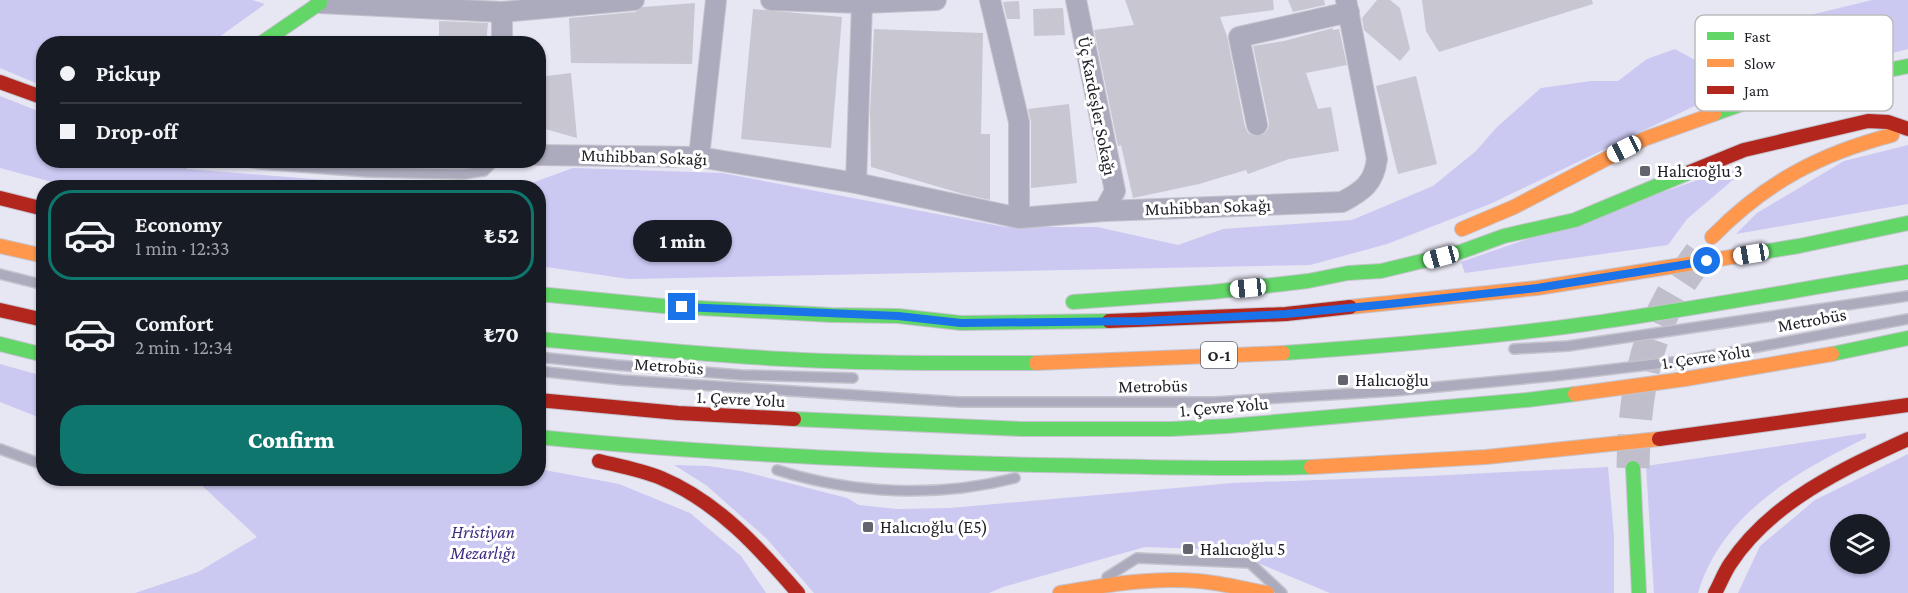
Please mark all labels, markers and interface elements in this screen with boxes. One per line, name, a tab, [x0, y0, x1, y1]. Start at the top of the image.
legend	[1695, 15, 1893, 111]
text: Fast	[1744, 28, 1771, 45]
street label: Üç Kardeşler Sokağı	[1074, 35, 1120, 178]
text: Slow	[1744, 55, 1776, 72]
text: Pickup	[96, 61, 161, 86]
text: Jam	[1742, 82, 1769, 100]
text: Drop-off	[96, 119, 178, 144]
car	[1604, 133, 1644, 165]
street label: Muhibban Sokağı	[581, 145, 708, 169]
place label: Halıcıoğlu 3	[1657, 161, 1743, 181]
marker: Halıcıoğlu 3	[1638, 164, 1652, 178]
street label: Muhibban Sokağı	[1145, 195, 1272, 219]
icon: car	[63, 208, 117, 262]
text: Economy	[135, 212, 222, 237]
callout: 1 min	[632, 220, 732, 262]
text: ₺52	[485, 223, 519, 248]
text: 1 min	[659, 230, 706, 252]
text: 1 min · 12:33	[135, 237, 229, 259]
car	[1732, 242, 1770, 266]
car	[1421, 244, 1461, 270]
route start	[1693, 247, 1720, 274]
car	[1229, 277, 1267, 299]
route end	[668, 293, 695, 320]
street label: Metrobüs	[1776, 304, 1848, 336]
icon: car	[63, 307, 117, 361]
text: Comfort	[135, 311, 213, 336]
text: ₺70	[484, 322, 519, 347]
text: 2 min · 12:34	[135, 336, 233, 358]
street label: 1. Çevre Yolu	[1661, 341, 1752, 373]
road number: O-1	[1201, 342, 1237, 368]
street label: Metrobüs	[634, 354, 704, 378]
place label: Halıcıoğlu	[1355, 370, 1429, 390]
marker: Halıcıoğlu	[1336, 373, 1350, 387]
street label: Metrobüs	[1118, 375, 1188, 397]
street label: 1. Çevre Yolu	[696, 387, 786, 411]
street label: 1. Çevre Yolu	[1179, 393, 1270, 421]
button: Confirm	[60, 405, 522, 474]
map controls	[1830, 514, 1890, 574]
button: layers	[1830, 514, 1890, 574]
place label: Halıcıoğlu (E5)	[880, 517, 988, 538]
marker: Halıcıoğlu (E5)	[861, 520, 875, 534]
park label: Hristiyan Mezarlığı	[449, 522, 516, 563]
place label: Halıcıoğlu 5	[1200, 539, 1286, 559]
marker: Halıcıoğlu 5	[1181, 542, 1195, 556]

